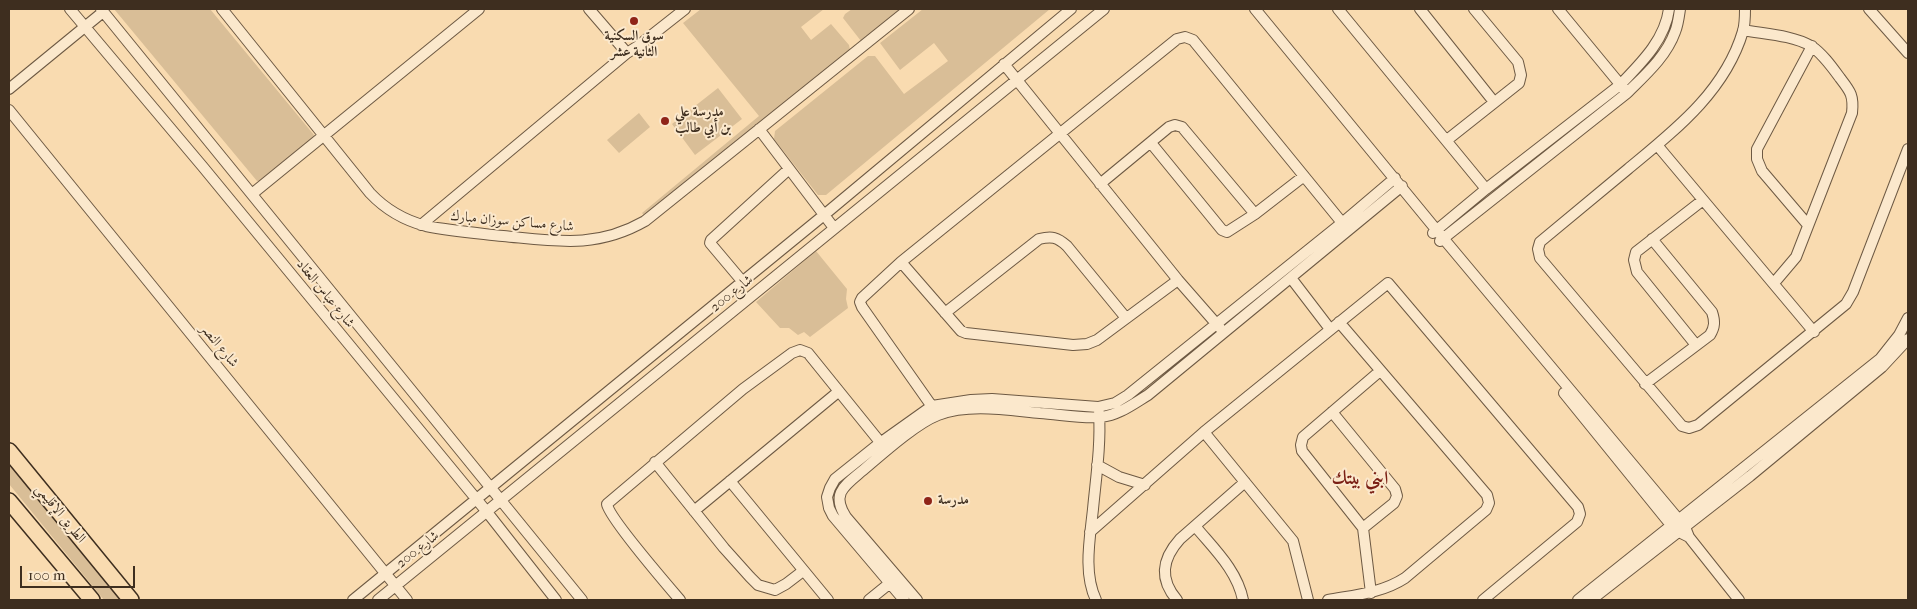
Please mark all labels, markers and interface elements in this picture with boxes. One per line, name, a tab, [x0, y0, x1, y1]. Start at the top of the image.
marker: سوق السكنية الثانية عشر	[628, 15, 640, 27]
place label: سوق السكنية الثانية عشر	[604, 29, 664, 62]
place label: مدرسة علي بن أبي طالب	[675, 105, 731, 138]
marker: مدرسة علي بن أبي طالب	[659, 115, 671, 127]
street label: شارع مساكن سوزان مبارك	[449, 208, 575, 236]
street label: شارع عباس العقاد	[292, 256, 358, 332]
street label: شارع 200	[707, 272, 757, 316]
street label: شارع النصر	[196, 321, 242, 371]
district label: ابني بيتك	[1332, 468, 1388, 490]
street label: الطريق الإقليمي	[31, 481, 89, 547]
place label: مدرسة	[938, 493, 969, 509]
marker: مدرسة	[922, 495, 934, 507]
street label: شارع 200	[393, 528, 443, 572]
scale bar	[22, 556, 138, 588]
text: 100 m	[28, 566, 66, 584]

